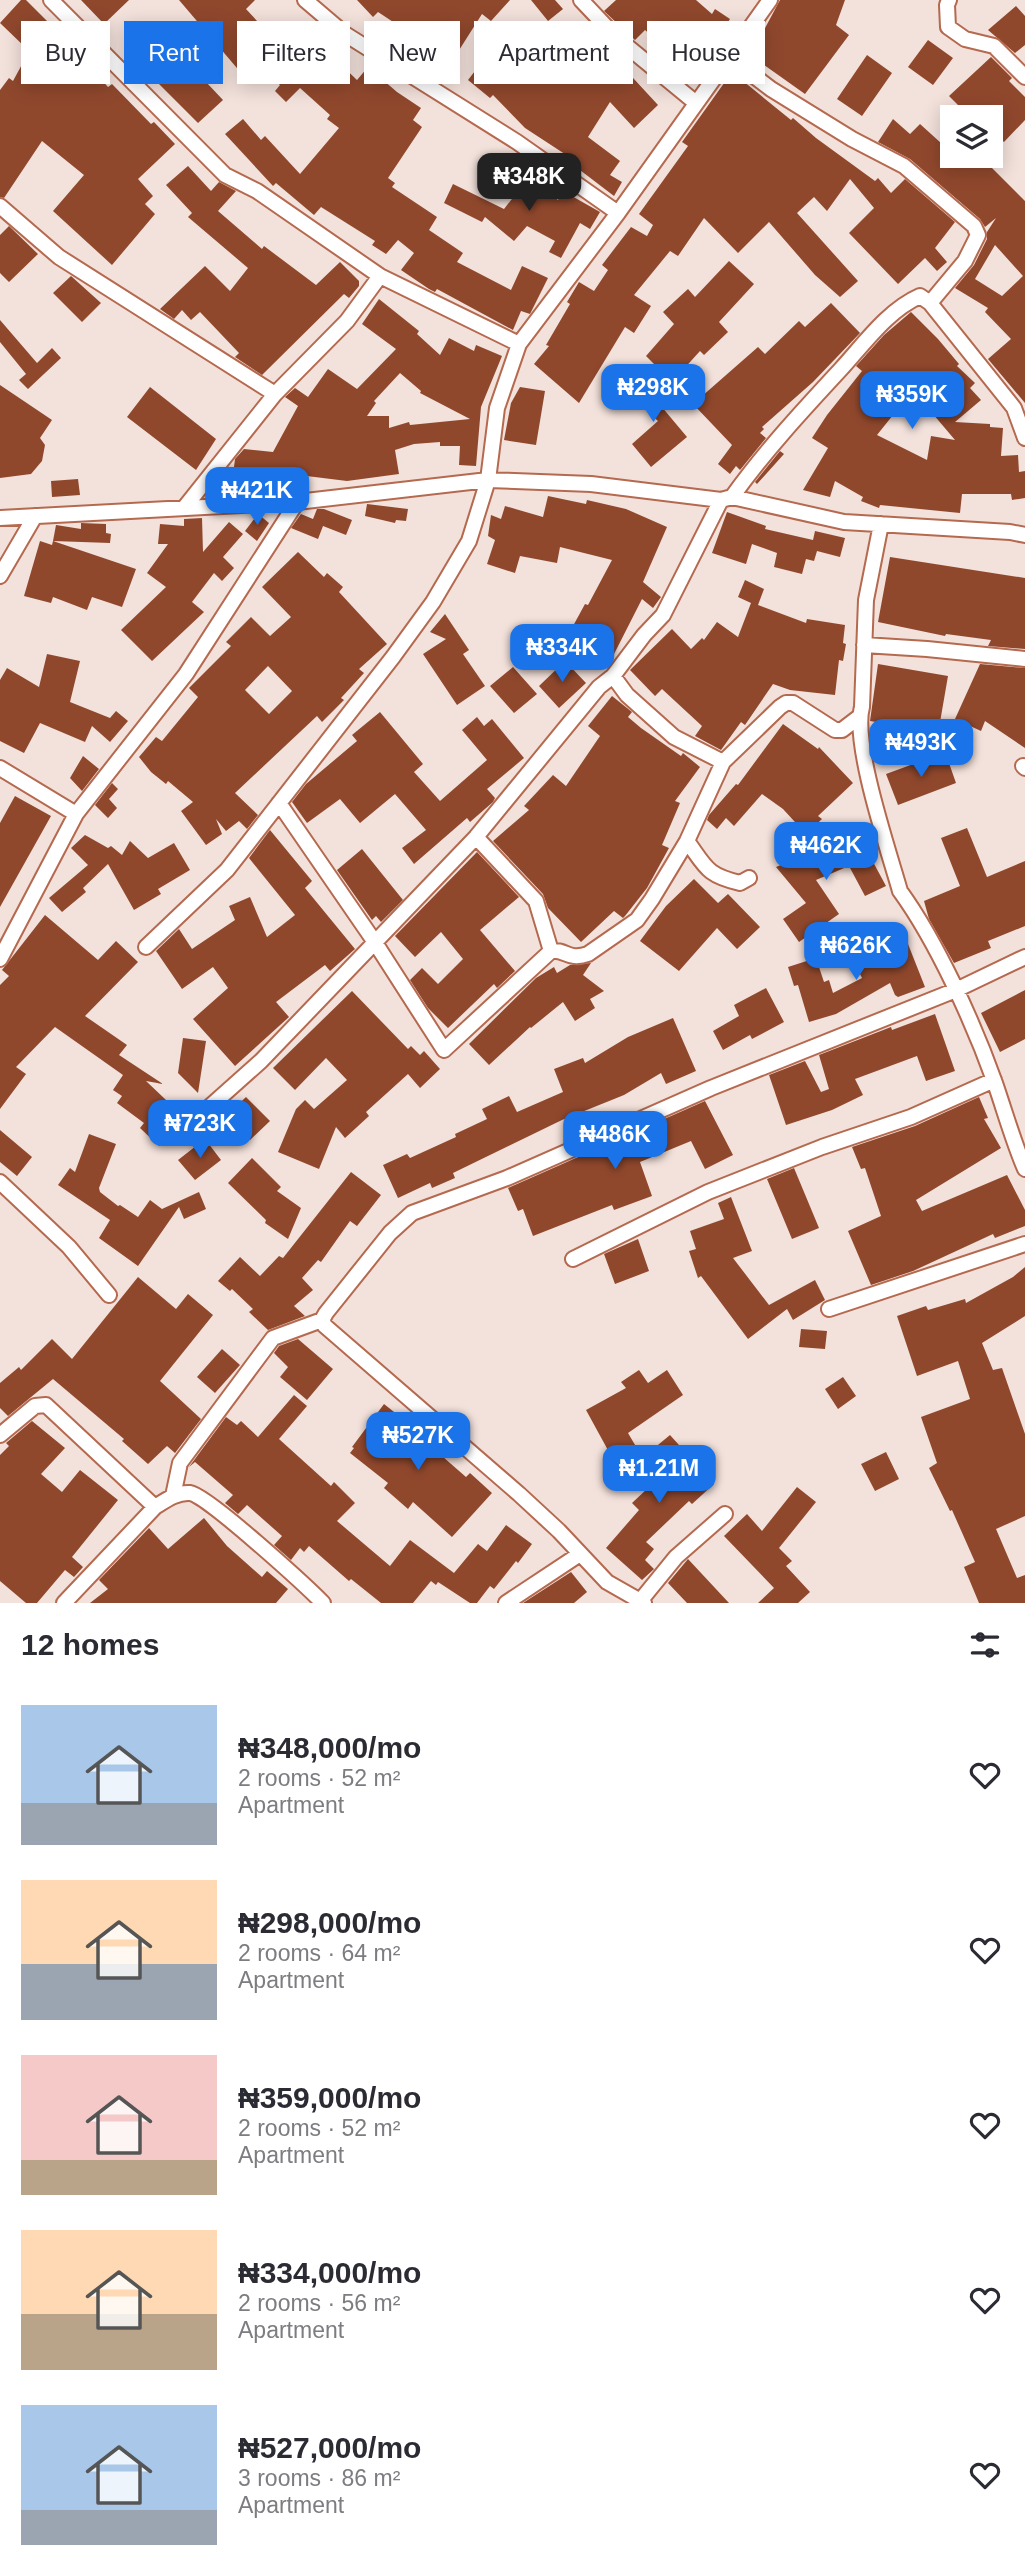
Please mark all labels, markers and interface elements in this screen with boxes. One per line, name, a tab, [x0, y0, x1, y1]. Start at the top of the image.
chip: Buy	[21, 21, 110, 84]
chip: Rent	[124, 21, 223, 84]
chip: Filters	[237, 21, 350, 84]
chip: New	[364, 21, 460, 84]
chip: Apartment	[474, 21, 633, 84]
chip: House	[647, 21, 765, 84]
map controls	[940, 105, 1003, 168]
button: layers	[940, 105, 1003, 168]
pin: ₦348K	[480, 154, 578, 213]
text: ₦348K	[493, 163, 565, 189]
pin: ₦298K	[604, 364, 702, 424]
pin: ₦359K	[863, 372, 961, 431]
text: ₦298K	[617, 374, 689, 400]
text: ₦359K	[876, 381, 948, 407]
pin: ₦421K	[208, 468, 306, 527]
text: ₦421K	[221, 477, 293, 503]
pin: ₦334K	[513, 624, 611, 684]
text: ₦334K	[526, 634, 598, 660]
pin: ₦493K	[872, 720, 970, 779]
text: ₦493K	[885, 729, 957, 755]
pin: ₦462K	[777, 822, 875, 882]
text: ₦462K	[790, 832, 862, 858]
pin: ₦626K	[807, 922, 905, 982]
text: ₦626K	[820, 932, 892, 958]
pin: ₦723K	[151, 1100, 249, 1160]
text: ₦723K	[164, 1110, 236, 1136]
pin: ₦486K	[566, 1112, 664, 1171]
text: ₦486K	[579, 1121, 651, 1147]
pin: ₦527K	[369, 1412, 467, 1472]
text: ₦527K	[382, 1422, 454, 1448]
pin: ₦1.21M	[602, 1446, 716, 1505]
text: ₦1.21M	[619, 1455, 699, 1481]
icon: filters	[966, 1626, 1004, 1664]
text: 12 homes	[21, 1628, 159, 1661]
text: ₦348,000/mo	[238, 1731, 421, 1764]
icon: home	[77, 1733, 161, 1817]
icon: heart	[966, 1756, 1004, 1794]
text: 2 rooms · 52 m²	[238, 1765, 400, 1791]
text: Apartment	[238, 1792, 344, 1818]
text: ₦298,000/mo	[238, 1906, 421, 1939]
icon: home	[77, 1908, 161, 1992]
icon: heart	[966, 1931, 1004, 1969]
text: 2 rooms · 64 m²	[238, 1940, 400, 1966]
text: Apartment	[238, 1967, 344, 1993]
text: ₦359,000/mo	[238, 2081, 421, 2114]
icon: home	[77, 2083, 161, 2167]
icon: heart	[966, 2106, 1004, 2144]
text: 2 rooms · 52 m²	[238, 2115, 400, 2141]
text: Apartment	[238, 2142, 344, 2168]
text: ₦334,000/mo	[238, 2256, 421, 2289]
icon: home	[77, 2258, 161, 2342]
icon: heart	[966, 2281, 1004, 2319]
text: 2 rooms · 56 m²	[238, 2290, 400, 2316]
text: Apartment	[238, 2317, 344, 2343]
text: ₦527,000/mo	[238, 2431, 421, 2464]
icon: home	[77, 2433, 161, 2517]
icon: heart	[966, 2456, 1004, 2494]
text: 3 rooms · 86 m²	[238, 2465, 400, 2491]
text: Apartment	[238, 2492, 344, 2518]

